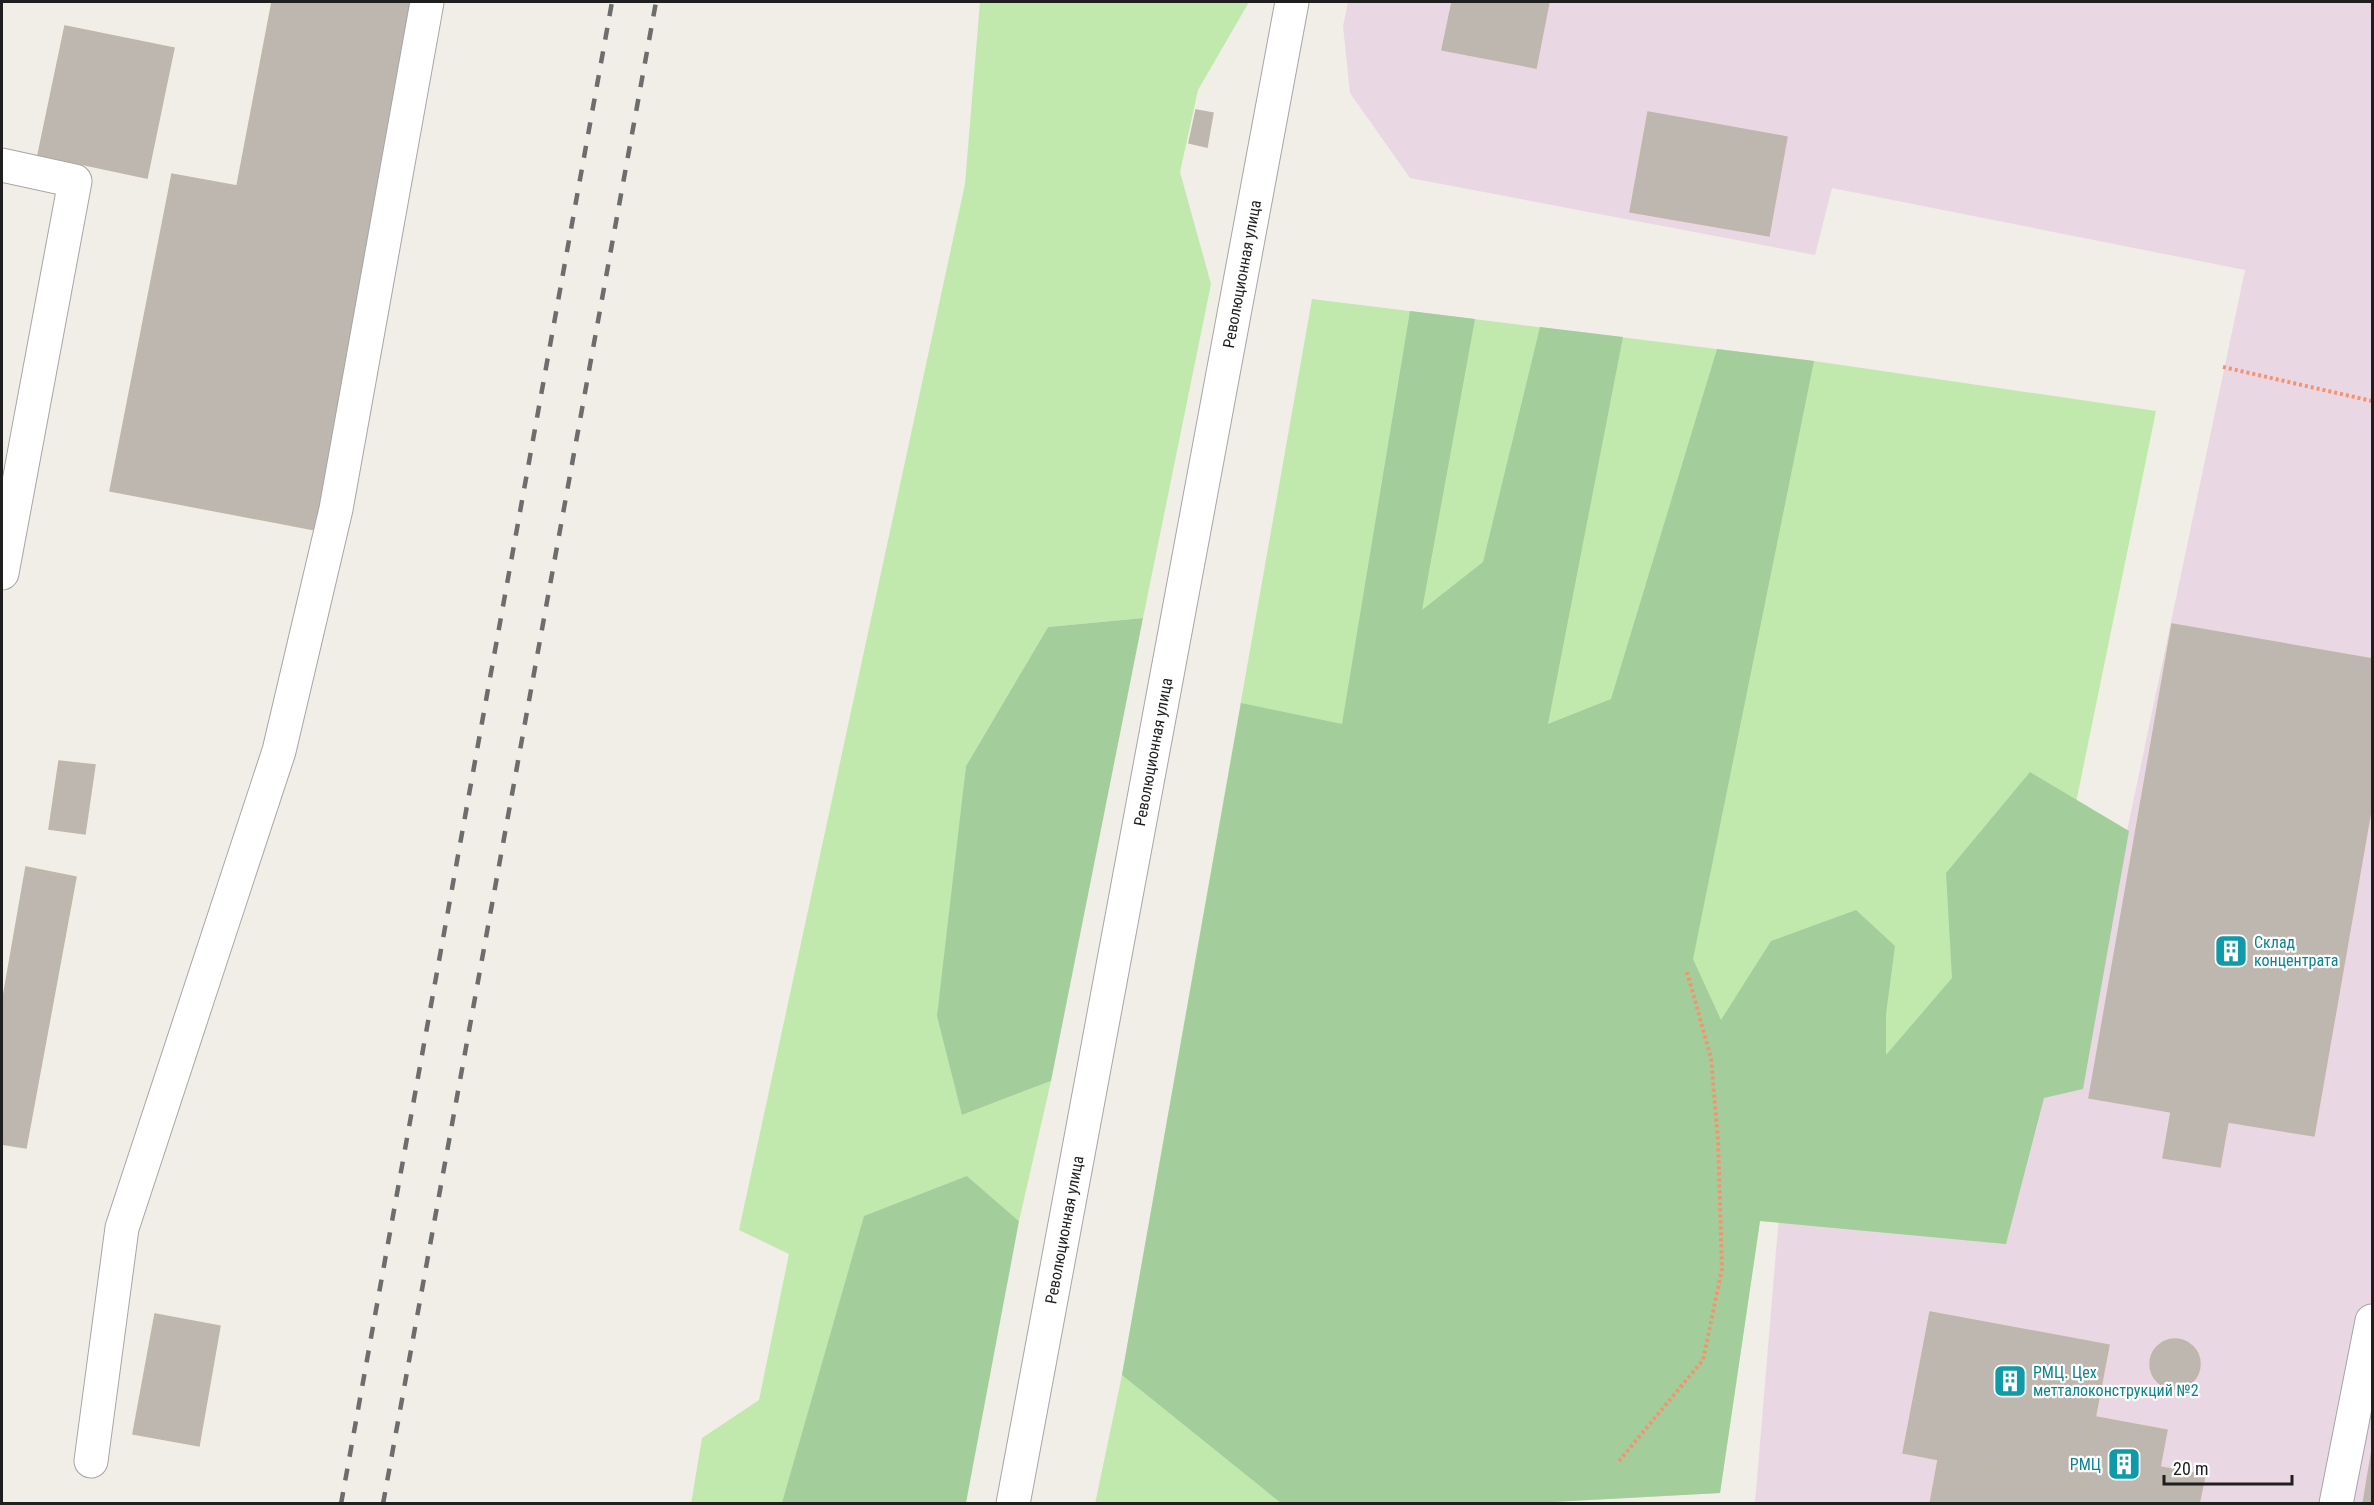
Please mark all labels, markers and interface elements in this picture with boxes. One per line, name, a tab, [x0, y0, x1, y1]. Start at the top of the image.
street label: Революционная улица	[1219, 198, 1265, 350]
street label: Революционная улица	[1130, 676, 1176, 828]
building icon: Склад концентрата	[2213, 933, 2249, 969]
place label: Склад концентрата	[2254, 933, 2338, 970]
street label: Революционная улица	[1041, 1154, 1088, 1305]
building icon: РМЦ. Цех метталоконструкций №2	[1992, 1363, 2028, 1399]
place label: РМЦ. Цех метталоконструкций №2	[2033, 1363, 2199, 1400]
building icon: РМЦ	[2106, 1446, 2142, 1482]
scale bar	[2164, 1448, 2292, 1486]
place label: РМЦ	[2070, 1455, 2101, 1474]
text: 20 m	[2173, 1458, 2208, 1479]

